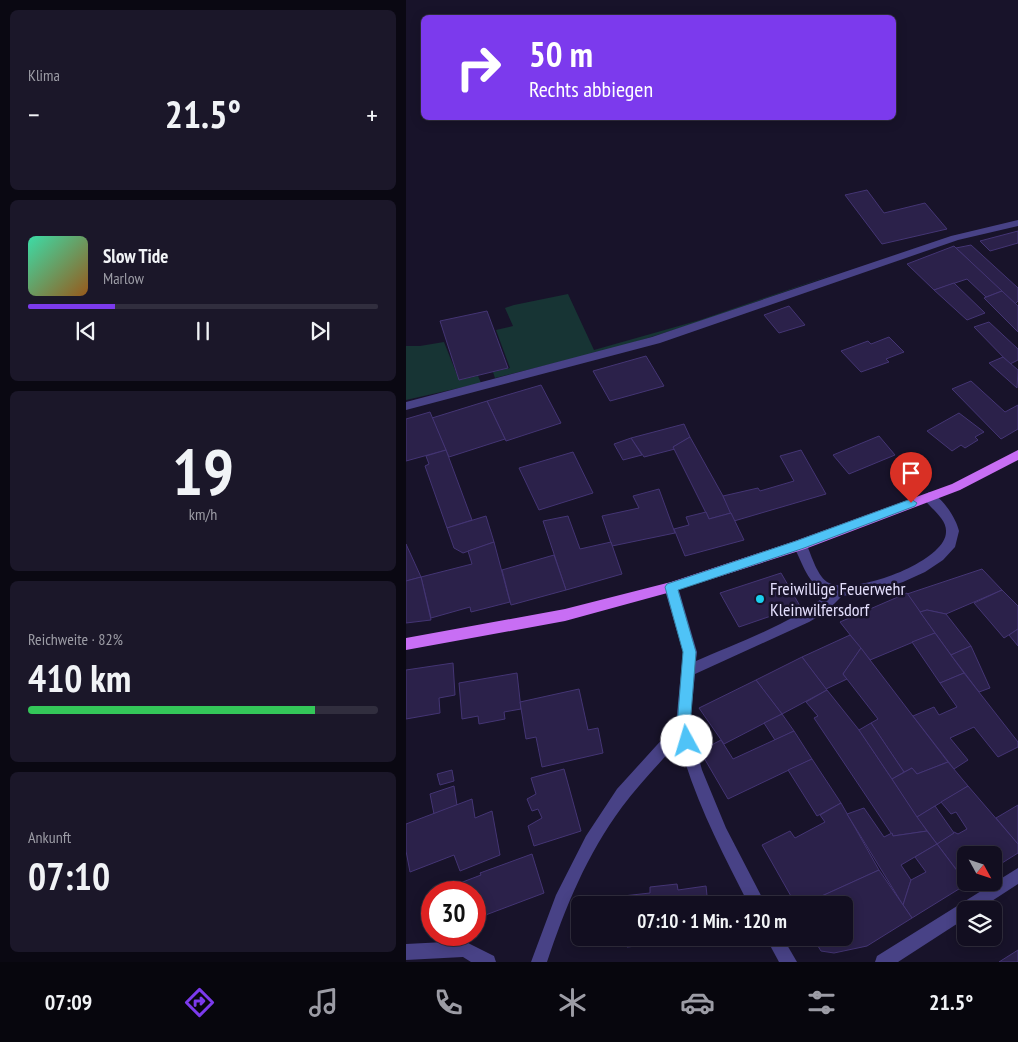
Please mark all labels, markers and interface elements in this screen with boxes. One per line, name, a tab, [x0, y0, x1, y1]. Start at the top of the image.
text: 50 m	[529, 31, 593, 77]
icon: right	[446, 35, 511, 100]
text: Klima	[28, 65, 60, 85]
text: Rechts abbiegen	[529, 75, 653, 103]
text: 21.5°	[165, 89, 241, 138]
text: −	[28, 96, 40, 133]
text: +	[366, 96, 378, 133]
text: Slow Tide	[103, 244, 168, 268]
text: Marlow	[103, 268, 144, 288]
icon: previous	[72, 317, 100, 345]
icon: pause	[189, 317, 217, 345]
icon: next	[306, 317, 334, 345]
text: 19	[172, 429, 234, 513]
pin	[890, 452, 932, 503]
icon: arrive	[897, 459, 925, 487]
text: km/h	[189, 504, 217, 524]
place label: Freiwillige Feuerwehr Kleinwilfersdorf	[770, 577, 905, 621]
marker: Freiwillige Feuerwehr Kleinwilfersdorf	[754, 593, 766, 605]
text: Reichweite · 82%	[28, 629, 123, 649]
text: 410 km	[28, 653, 131, 702]
position arrow	[660, 714, 712, 766]
text: Ankunft	[28, 827, 71, 847]
north arrow	[957, 846, 1002, 891]
map controls	[957, 846, 1002, 946]
text: 07:10	[28, 851, 110, 900]
speed limit sign: 30	[421, 881, 486, 946]
button: layers	[957, 901, 1002, 946]
text: 07:10 · 1 Min. · 120 m	[637, 909, 787, 933]
icon: directions	[182, 985, 217, 1020]
icon: music	[306, 985, 341, 1020]
icon: phone	[431, 985, 466, 1020]
icon: climate	[555, 985, 590, 1020]
icon: car	[680, 985, 715, 1020]
icon: filters	[804, 985, 839, 1020]
text: 07:09	[45, 988, 92, 1016]
text: 21.5°	[929, 988, 973, 1016]

